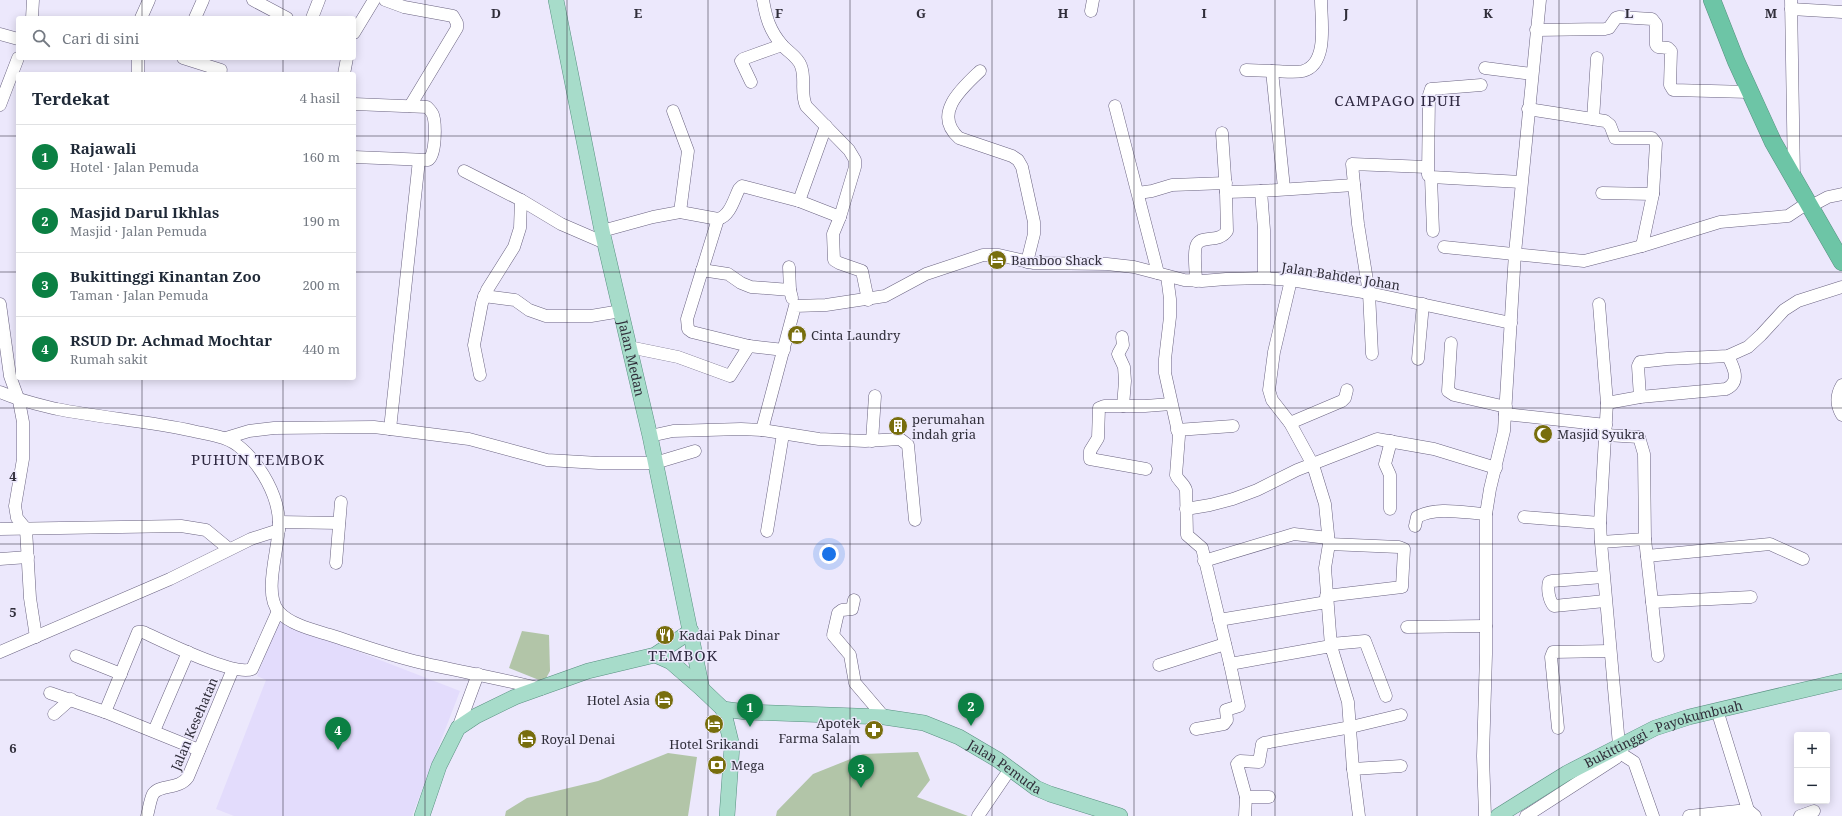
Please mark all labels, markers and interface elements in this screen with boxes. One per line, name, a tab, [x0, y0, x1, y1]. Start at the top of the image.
text: D	[491, 4, 501, 22]
text: E	[634, 4, 643, 22]
text: F	[775, 4, 783, 22]
text: G	[916, 4, 926, 22]
text: H	[1058, 4, 1069, 22]
text: I	[1201, 4, 1207, 22]
text: J	[1342, 4, 1349, 22]
text: K	[1483, 4, 1493, 22]
text: L	[1625, 4, 1634, 22]
text: M	[1765, 4, 1778, 22]
search box	[16, 16, 356, 60]
icon: search	[30, 27, 52, 49]
text: Cari di sini	[62, 28, 139, 48]
text: Terdekat	[32, 87, 110, 110]
text: 4 hasil	[300, 89, 340, 107]
district label: CAMPAGO IPUH	[1334, 90, 1462, 110]
text: Rajawali	[70, 138, 136, 158]
text: 1	[41, 148, 49, 166]
text: 160 m	[303, 148, 340, 166]
text: Hotel · Jalan Pemuda	[70, 158, 199, 176]
text: Masjid Darul Ikhlas	[70, 202, 219, 222]
text: 2	[41, 212, 49, 230]
text: 190 m	[303, 212, 340, 230]
text: Masjid · Jalan Pemuda	[70, 222, 207, 240]
hotel icon: Bamboo Shack	[986, 249, 1008, 271]
place label: Bamboo Shack	[1011, 251, 1103, 269]
street label: Jalan Bahder Johan	[1279, 258, 1402, 294]
text: Bukittinggi Kinantan Zoo	[70, 266, 261, 286]
text: 3	[41, 276, 49, 294]
text: 200 m	[303, 276, 340, 294]
text: Taman · Jalan Pemuda	[70, 286, 209, 304]
street label: Jalan Medan	[614, 317, 650, 399]
shop icon: Cinta Laundry	[786, 324, 808, 346]
place label: Cinta Laundry	[811, 326, 901, 344]
text: RSUD Dr. Achmad Mochtar	[70, 330, 272, 350]
text: 4	[41, 340, 49, 358]
text: 440 m	[303, 340, 340, 358]
text: Rumah sakit	[70, 350, 148, 368]
place label: perumahan indah gria	[912, 410, 985, 443]
building icon: perumahan indah gria	[887, 415, 909, 437]
mosque icon: Masjid Syukra	[1532, 423, 1554, 445]
place label: Masjid Syukra	[1557, 425, 1645, 443]
district label: PUHUN TEMBOK	[191, 449, 325, 469]
text: 4	[9, 467, 17, 485]
your location	[819, 544, 839, 564]
text: 5	[9, 603, 17, 621]
restaurant icon: Kadai Pak Dinar	[654, 624, 676, 646]
place label: Kadai Pak Dinar	[679, 626, 780, 644]
district label: TEMBOK	[648, 645, 718, 665]
street label: Jalan Kesehatan	[166, 674, 222, 774]
hotel icon: Hotel Asia	[653, 689, 675, 711]
place label: Hotel Asia	[587, 691, 650, 709]
pin: 2	[958, 693, 984, 726]
pin: 1	[737, 694, 763, 727]
street label: Bukittinggi - Payokumbuah	[1581, 696, 1744, 772]
hotel icon: Hotel Srikandi	[703, 713, 725, 735]
place label: Apotek Farma Salam	[778, 714, 860, 747]
pin: 4	[325, 717, 351, 750]
pharmacy icon: Apotek Farma Salam	[863, 719, 885, 741]
hotel icon: Royal Denai	[516, 728, 538, 750]
place label: Royal Denai	[541, 730, 615, 748]
map controls	[1794, 732, 1830, 804]
button: +	[1794, 732, 1830, 768]
place label: Hotel Srikandi	[669, 735, 759, 753]
street label: Jalan Pemuda	[964, 735, 1044, 798]
text: 6	[9, 739, 17, 757]
bank icon: Mega	[706, 754, 728, 776]
pin: 3	[848, 755, 874, 788]
place label: Mega	[731, 756, 764, 774]
button: −	[1794, 768, 1830, 804]

